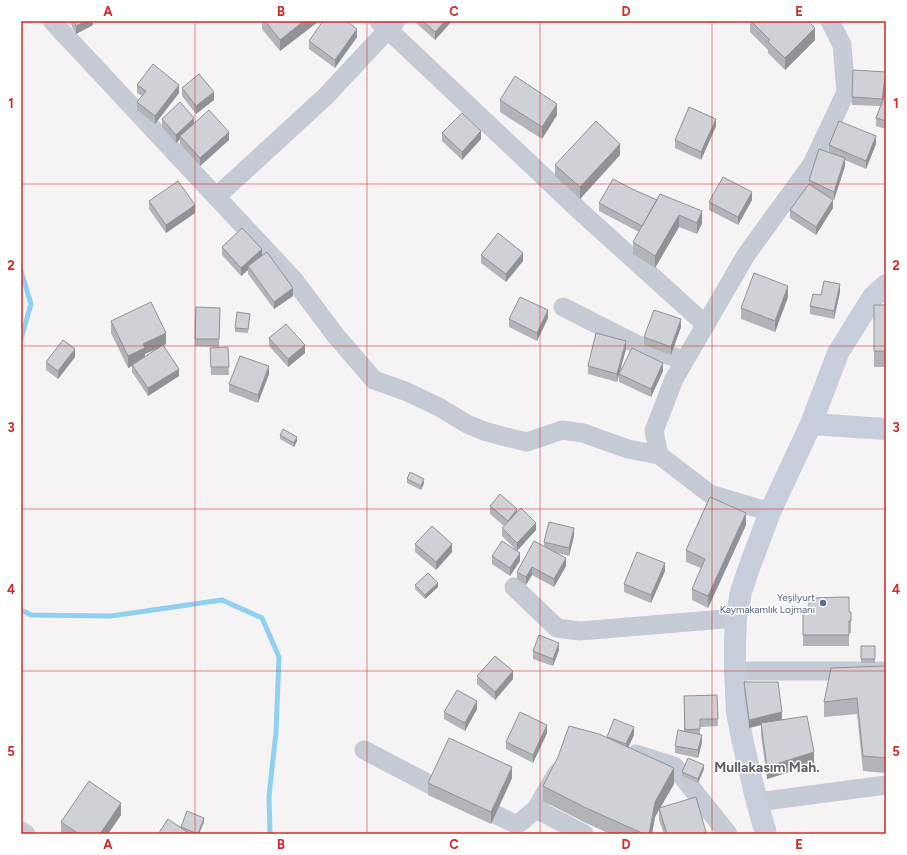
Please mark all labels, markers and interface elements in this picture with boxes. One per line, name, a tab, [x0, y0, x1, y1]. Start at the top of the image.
text: A	[103, 4, 113, 19]
text: B	[277, 4, 285, 19]
text: C	[449, 4, 459, 19]
text: D	[621, 4, 631, 19]
text: E	[795, 4, 803, 19]
text: 1	[8, 96, 14, 111]
text: 1	[893, 96, 899, 111]
text: 2	[7, 258, 15, 273]
text: 2	[892, 258, 900, 273]
text: 3	[7, 420, 15, 435]
text: 3	[892, 420, 900, 435]
text: 4	[7, 582, 15, 597]
text: 4	[892, 582, 900, 597]
place label: Yeşilyurt Kaymakamlık Lojmanı	[720, 591, 815, 616]
marker: Yeşilyurt Kaymakamlık Lojmanı	[818, 598, 828, 608]
text: 5	[7, 744, 15, 759]
text: 5	[892, 744, 900, 759]
district label: Mullakasım Mah.	[714, 759, 820, 776]
text: A	[103, 837, 113, 852]
text: B	[277, 837, 285, 852]
text: C	[449, 837, 459, 852]
text: D	[621, 837, 631, 852]
text: E	[795, 837, 803, 852]

